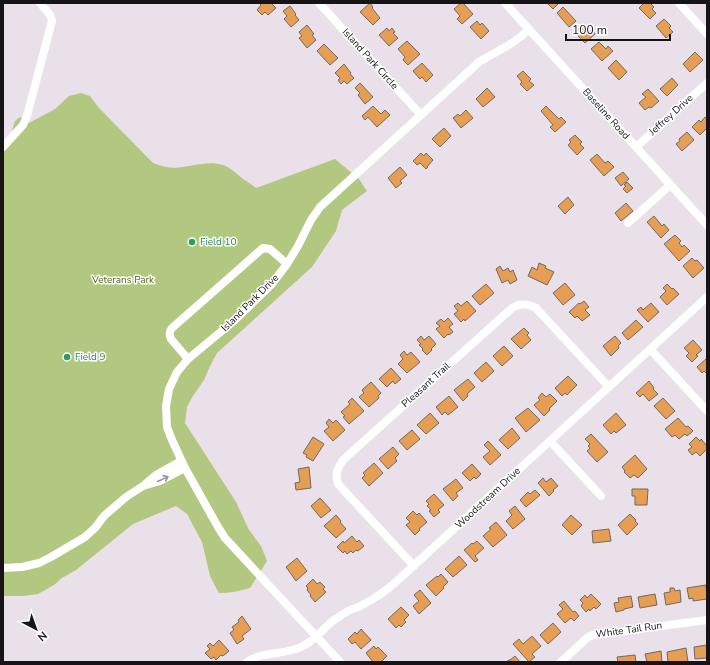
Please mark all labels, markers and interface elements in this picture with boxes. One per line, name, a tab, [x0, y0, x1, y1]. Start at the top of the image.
scale bar	[566, 16, 670, 42]
text: 100 m	[572, 22, 607, 38]
street label: Island Park Circle	[339, 25, 401, 93]
street label: Baseline Road	[579, 85, 633, 143]
street label: Jeffrey Drive	[645, 91, 696, 139]
place label: Field 10	[200, 235, 236, 249]
marker: Field 10	[187, 237, 197, 247]
street label: Island Park Drive	[218, 271, 282, 335]
park label: Veterans Park	[91, 273, 155, 287]
place label: Field 9	[75, 350, 105, 364]
marker: Field 9	[62, 352, 72, 362]
street label: Pleasant Trail	[399, 359, 453, 411]
street label: Woodstream Drive	[452, 464, 524, 532]
one-way arrow	[156, 475, 168, 482]
north arrow	[16, 609, 56, 649]
street label: White Tail Run	[595, 618, 663, 642]
text: N	[34, 628, 50, 645]

